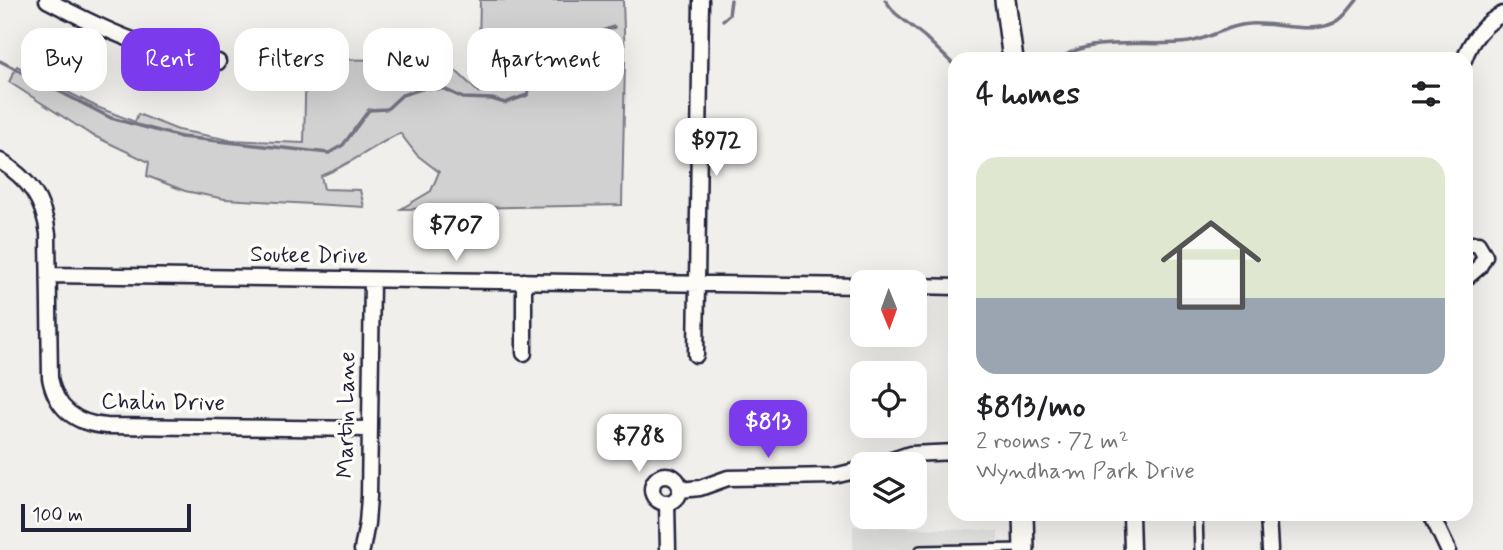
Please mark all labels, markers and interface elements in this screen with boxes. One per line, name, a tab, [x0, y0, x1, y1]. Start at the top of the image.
chip: Buy	[21, 28, 107, 91]
chip: Rent	[121, 28, 220, 91]
chip: Filters	[234, 28, 349, 91]
chip: New	[363, 28, 453, 91]
chip: Apartment	[467, 28, 624, 91]
text: 4 homes	[976, 75, 1080, 114]
icon: filters	[1407, 75, 1445, 113]
pin: $972	[675, 118, 757, 178]
text: $972	[691, 126, 741, 156]
icon: home	[1148, 202, 1274, 328]
pin: $707	[415, 204, 497, 263]
text: $707	[429, 211, 483, 241]
street label: Soutee Drive	[250, 240, 368, 272]
north arrow	[850, 270, 928, 346]
map controls	[850, 270, 927, 529]
street label: Martin Lane	[331, 351, 363, 479]
button: locate	[850, 361, 927, 438]
street label: Chalin Drive	[101, 387, 225, 419]
text: $813/mo	[976, 388, 1086, 427]
pin: $813	[727, 400, 809, 460]
text: $813	[745, 408, 791, 438]
pin: $788	[598, 414, 680, 474]
text: $788	[613, 422, 665, 452]
text: 2 rooms · 72 m²	[976, 427, 1129, 457]
button: layers	[850, 452, 927, 529]
text: Wyndham Park Drive	[976, 457, 1195, 487]
scale bar	[21, 501, 191, 533]
text: 100 m	[32, 503, 83, 528]

